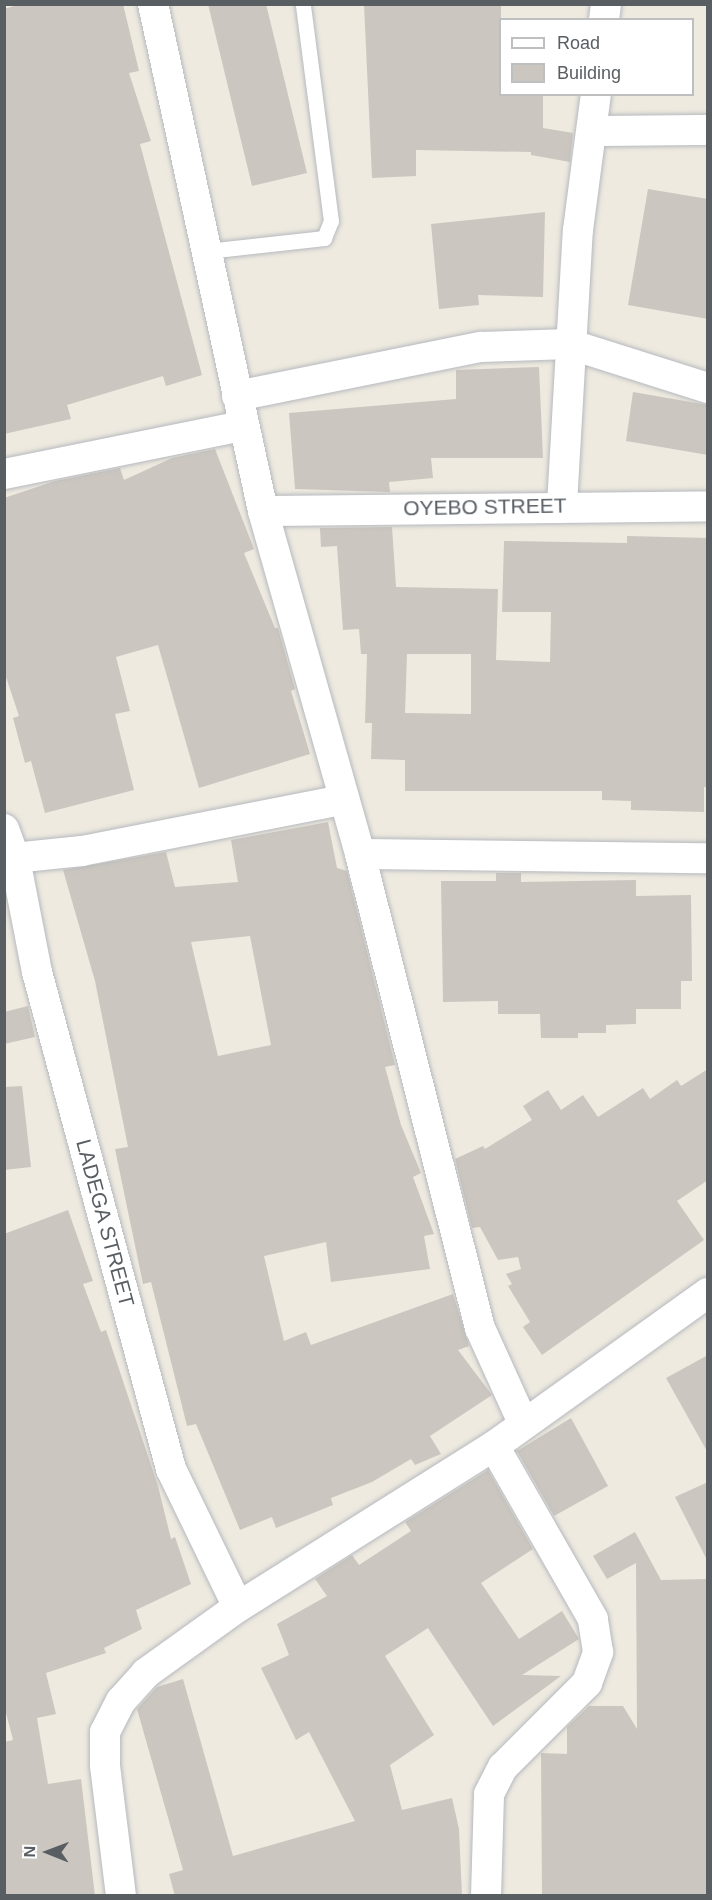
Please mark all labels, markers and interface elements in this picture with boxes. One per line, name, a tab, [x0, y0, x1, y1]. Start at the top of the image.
legend	[499, 18, 694, 96]
text: Road	[557, 33, 600, 53]
text: Building	[557, 63, 621, 83]
street label: OYEBO STREET	[403, 493, 567, 521]
street label: LADEGA STREET	[70, 1136, 140, 1310]
north arrow	[18, 1822, 78, 1882]
text: N	[21, 1846, 38, 1858]

